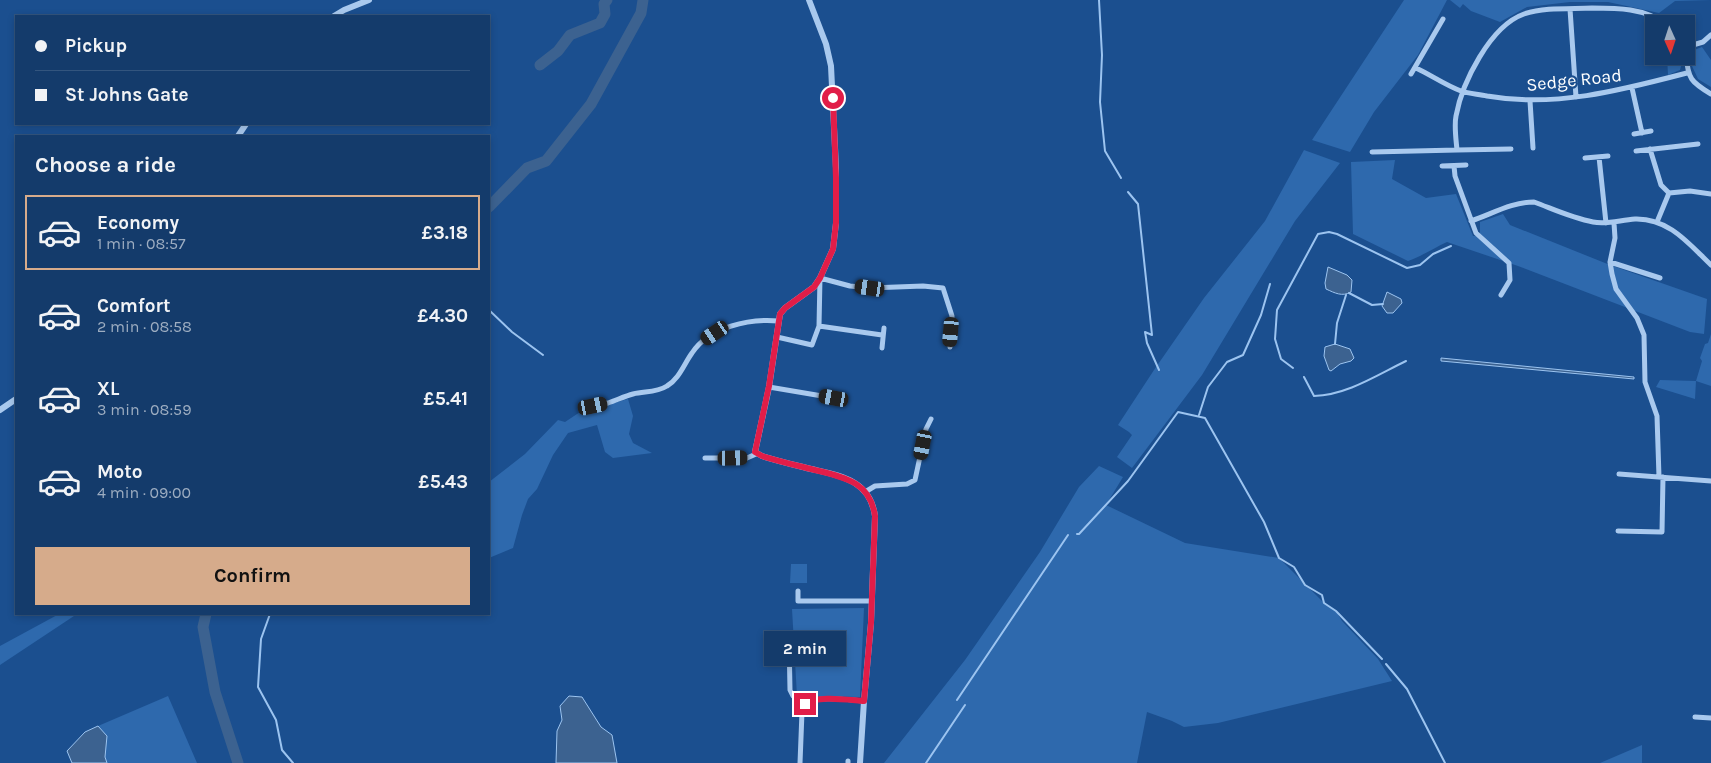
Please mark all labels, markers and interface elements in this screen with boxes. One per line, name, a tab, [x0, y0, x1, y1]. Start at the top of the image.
north arrow	[1645, 15, 1695, 65]
map controls	[1645, 15, 1695, 65]
text: Pickup	[65, 35, 127, 57]
street label: Sedge Road	[1525, 64, 1623, 96]
text: St Johns Gate	[65, 84, 189, 106]
route start	[822, 87, 844, 109]
text: Choose a ride	[35, 152, 176, 178]
icon: car	[37, 210, 82, 255]
text: Economy	[97, 212, 179, 234]
text: £3.18	[422, 222, 468, 244]
text: 1 min · 08:57	[97, 234, 186, 253]
car	[854, 278, 885, 298]
icon: car	[37, 293, 82, 338]
text: Comfort	[97, 295, 171, 317]
text: £4.30	[417, 305, 468, 327]
car	[942, 316, 959, 348]
text: 2 min · 08:58	[97, 317, 192, 336]
car	[698, 318, 731, 348]
icon: car	[37, 376, 82, 421]
text: XL	[97, 378, 119, 400]
text: £5.41	[423, 388, 468, 410]
car	[817, 388, 850, 408]
car	[576, 396, 609, 416]
text: 3 min · 08:59	[97, 400, 191, 419]
car	[912, 429, 933, 461]
car	[717, 450, 748, 466]
icon: car	[37, 459, 82, 504]
text: Moto	[97, 461, 143, 483]
text: £5.43	[418, 471, 468, 493]
text: 4 min · 09:00	[97, 483, 191, 502]
button: Confirm	[35, 547, 470, 605]
callout: 2 min	[764, 632, 846, 666]
text: 2 min	[783, 639, 827, 658]
route end	[794, 693, 816, 715]

